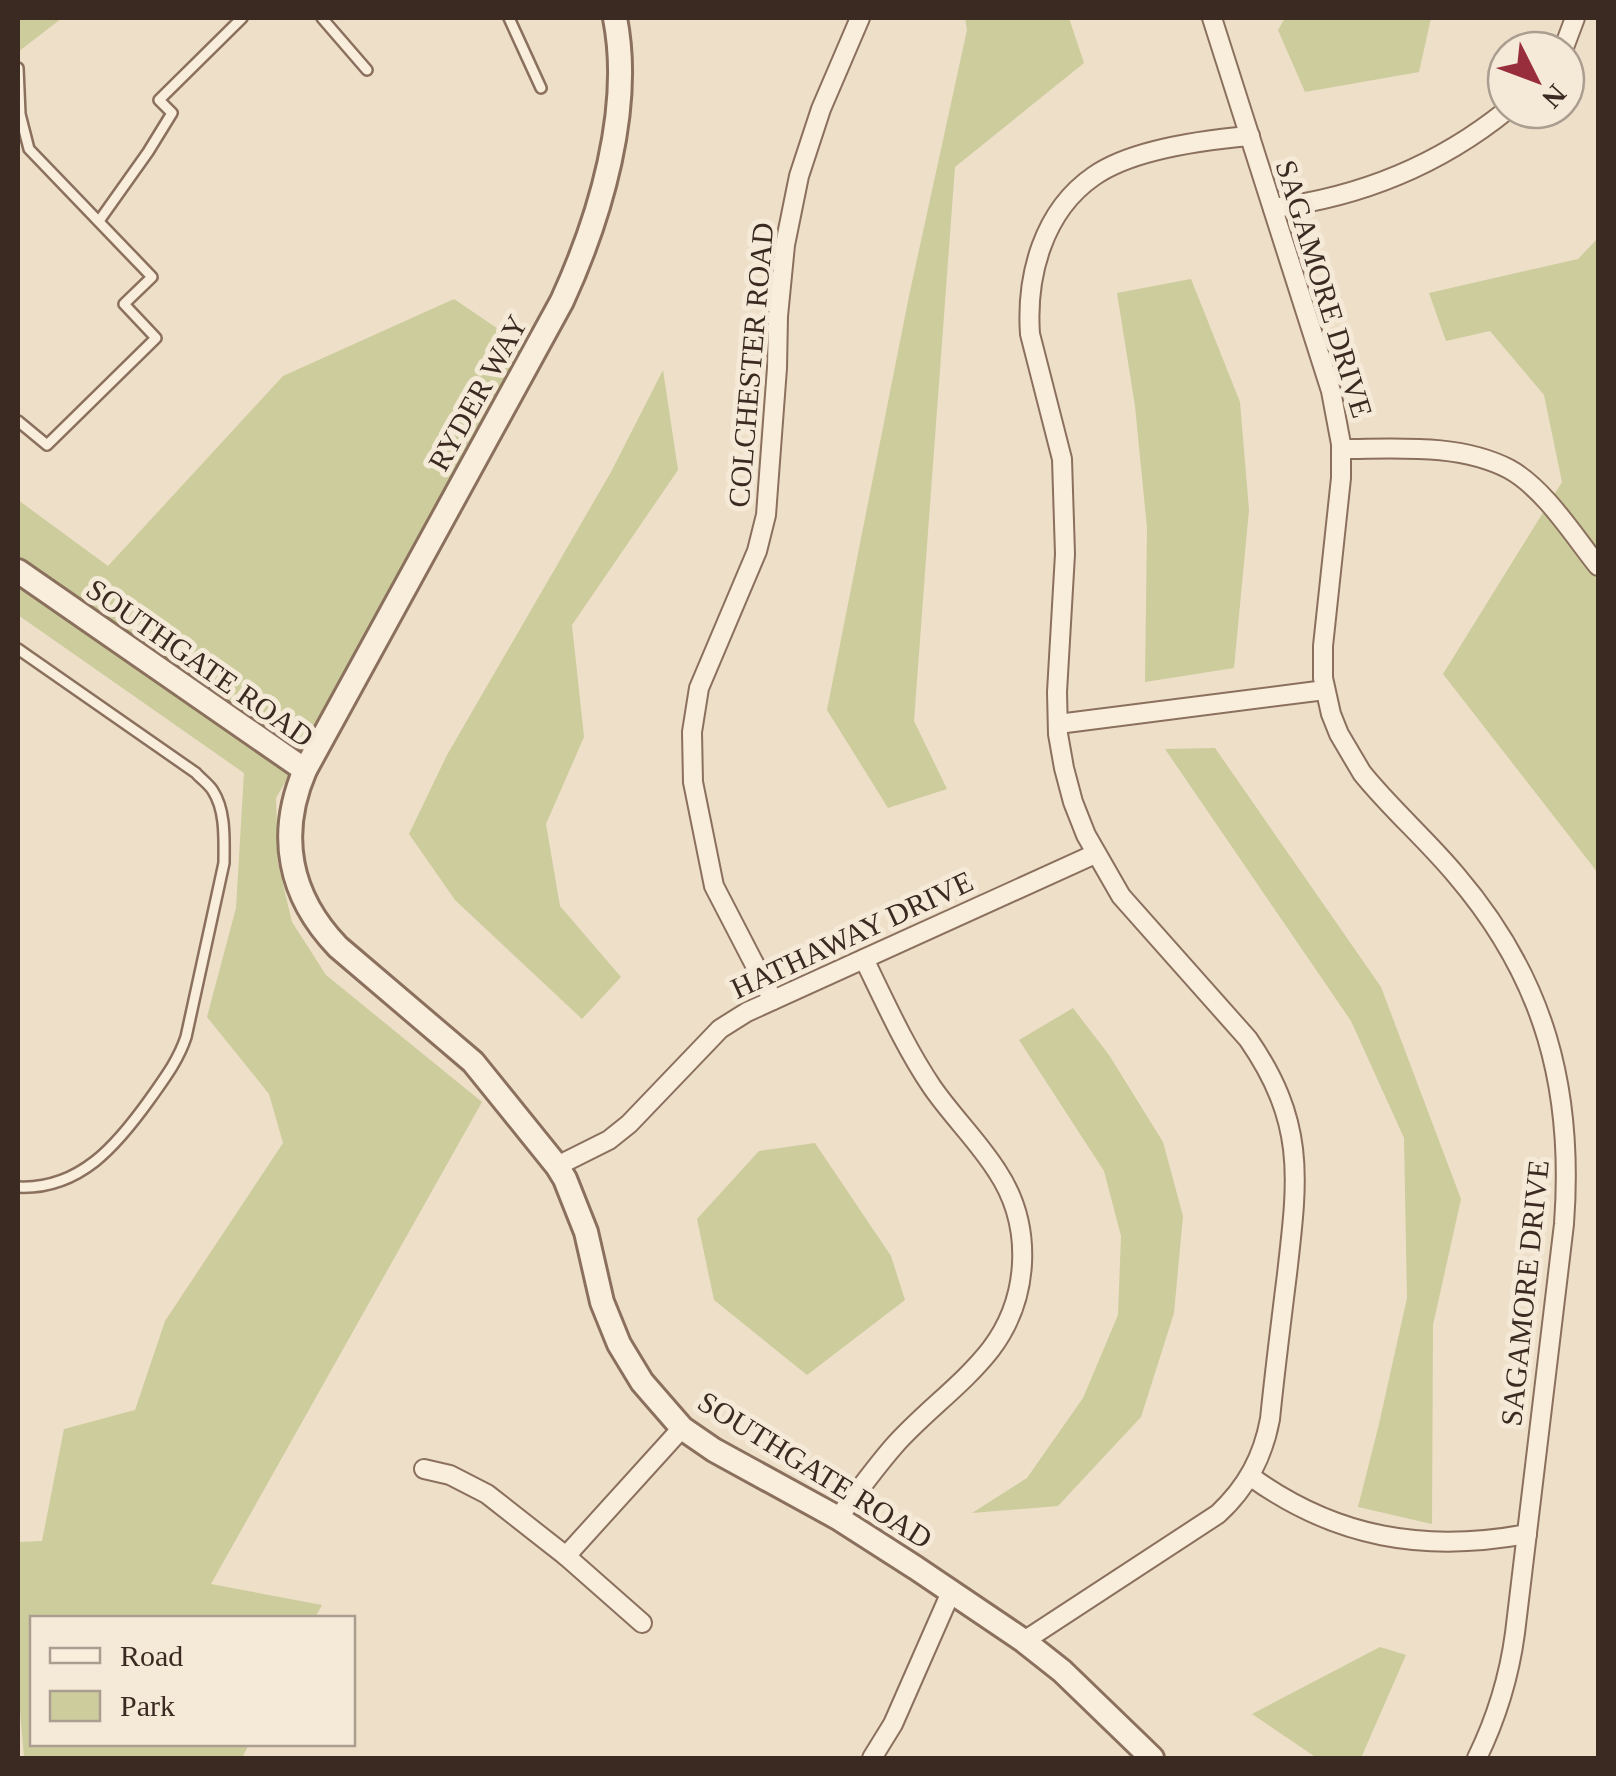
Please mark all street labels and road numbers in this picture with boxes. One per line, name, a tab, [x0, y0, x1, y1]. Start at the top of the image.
street label: SAGAMORE DRIVE	[1270, 156, 1379, 422]
street label: COLCHESTER ROAD	[722, 221, 779, 509]
street label: RYDER WAY	[421, 309, 534, 476]
street label: SOUTHGATE ROAD	[81, 572, 320, 753]
street label: HATHAWAY DRIVE	[726, 864, 978, 1005]
street label: SAGAMORE DRIVE	[1494, 1158, 1555, 1428]
street label: SOUTHGATE ROAD	[692, 1384, 938, 1555]

